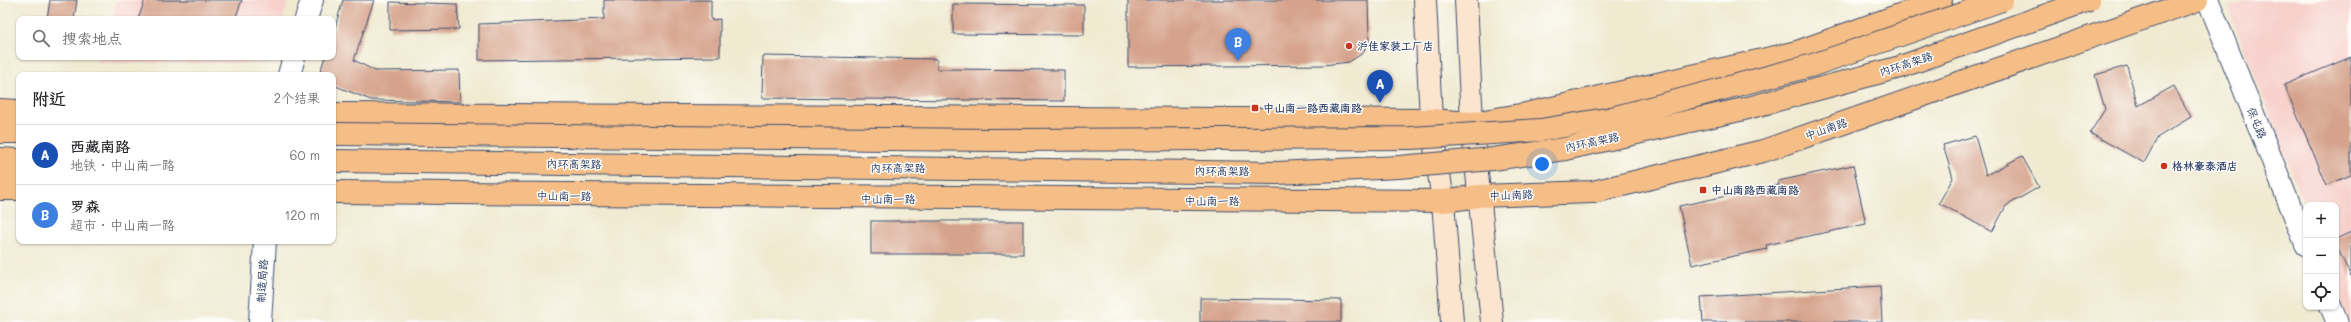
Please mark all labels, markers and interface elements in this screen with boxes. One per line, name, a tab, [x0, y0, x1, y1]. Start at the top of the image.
search box	[16, 16, 336, 60]
icon: search	[30, 27, 52, 49]
text: 搜索地点	[62, 28, 122, 48]
pin: B	[1225, 28, 1251, 61]
place label: 沪佳家装工厂店	[1357, 38, 1434, 53]
marker: 沪佳家装工厂店	[1344, 41, 1354, 51]
street label: 内环高架路	[1877, 48, 1934, 79]
pin: A	[1367, 70, 1393, 103]
text: 附近	[32, 87, 66, 109]
text: 2个结果	[274, 89, 320, 106]
place label: 中山南一路西藏南路	[1263, 100, 1362, 115]
marker: 中山南一路西藏南路	[1250, 103, 1260, 113]
street label: 保屯路	[2244, 105, 2271, 141]
street label: 中山南路	[1803, 114, 1849, 143]
street label: 内环高架路	[1563, 128, 1620, 155]
text: 西藏南路	[70, 136, 130, 156]
text: A	[40, 146, 50, 163]
text: 60 m	[290, 146, 320, 163]
your location	[1532, 154, 1552, 174]
text: 地铁 · 中山南一路	[70, 156, 175, 173]
street label: 内环高架路	[546, 156, 602, 171]
place label: 格林豪泰酒店	[2172, 158, 2238, 173]
street label: 内环高架路	[871, 160, 926, 175]
marker: 格林豪泰酒店	[2159, 161, 2169, 171]
street label: 内环高架路	[1194, 163, 1250, 178]
place label: 中山南路西藏南路	[1711, 182, 1799, 197]
marker: 中山南路西藏南路	[1698, 185, 1708, 195]
street label: 中山南路	[1489, 186, 1533, 203]
street label: 中山南一路	[536, 188, 592, 203]
street label: 中山南一路	[861, 191, 916, 206]
street label: 中山南一路	[1185, 193, 1240, 208]
text: 罗森	[70, 196, 100, 216]
map controls	[2303, 202, 2339, 310]
button: +	[2303, 202, 2339, 238]
text: B	[41, 206, 49, 223]
text: 120 m	[284, 206, 320, 223]
text: 超市 · 中山南一路	[70, 216, 175, 233]
button: −	[2303, 238, 2339, 274]
street label: 制造局路	[252, 258, 271, 303]
button: locate	[2303, 274, 2339, 310]

